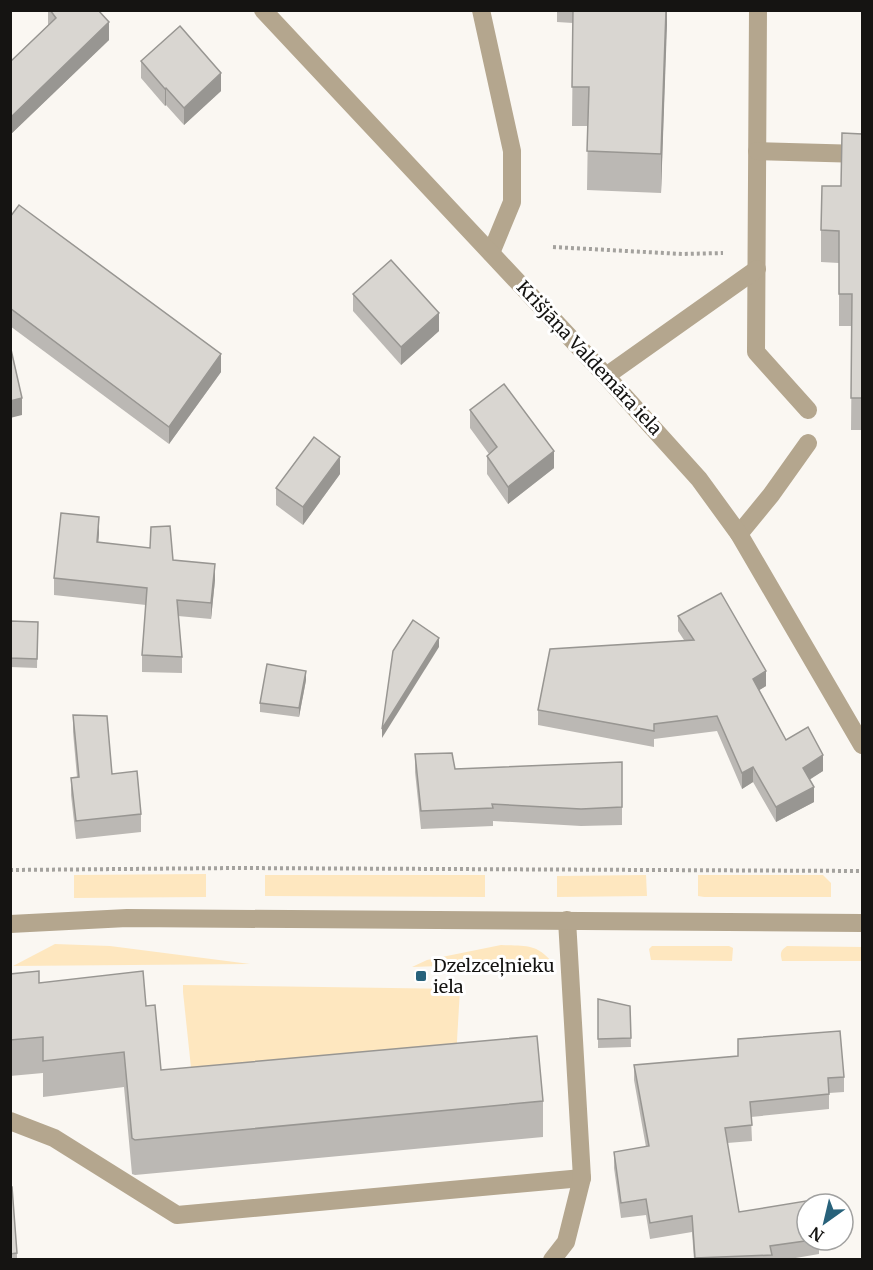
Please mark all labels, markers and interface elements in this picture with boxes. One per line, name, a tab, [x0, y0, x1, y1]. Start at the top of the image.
street label: Krišjāņa Valdemāra iela	[512, 276, 667, 440]
place label: Dzelzceļnieku iela	[433, 954, 555, 998]
marker: Dzelzceļnieku iela	[414, 969, 428, 983]
north arrow	[795, 1192, 855, 1252]
text: N	[805, 1222, 827, 1246]

